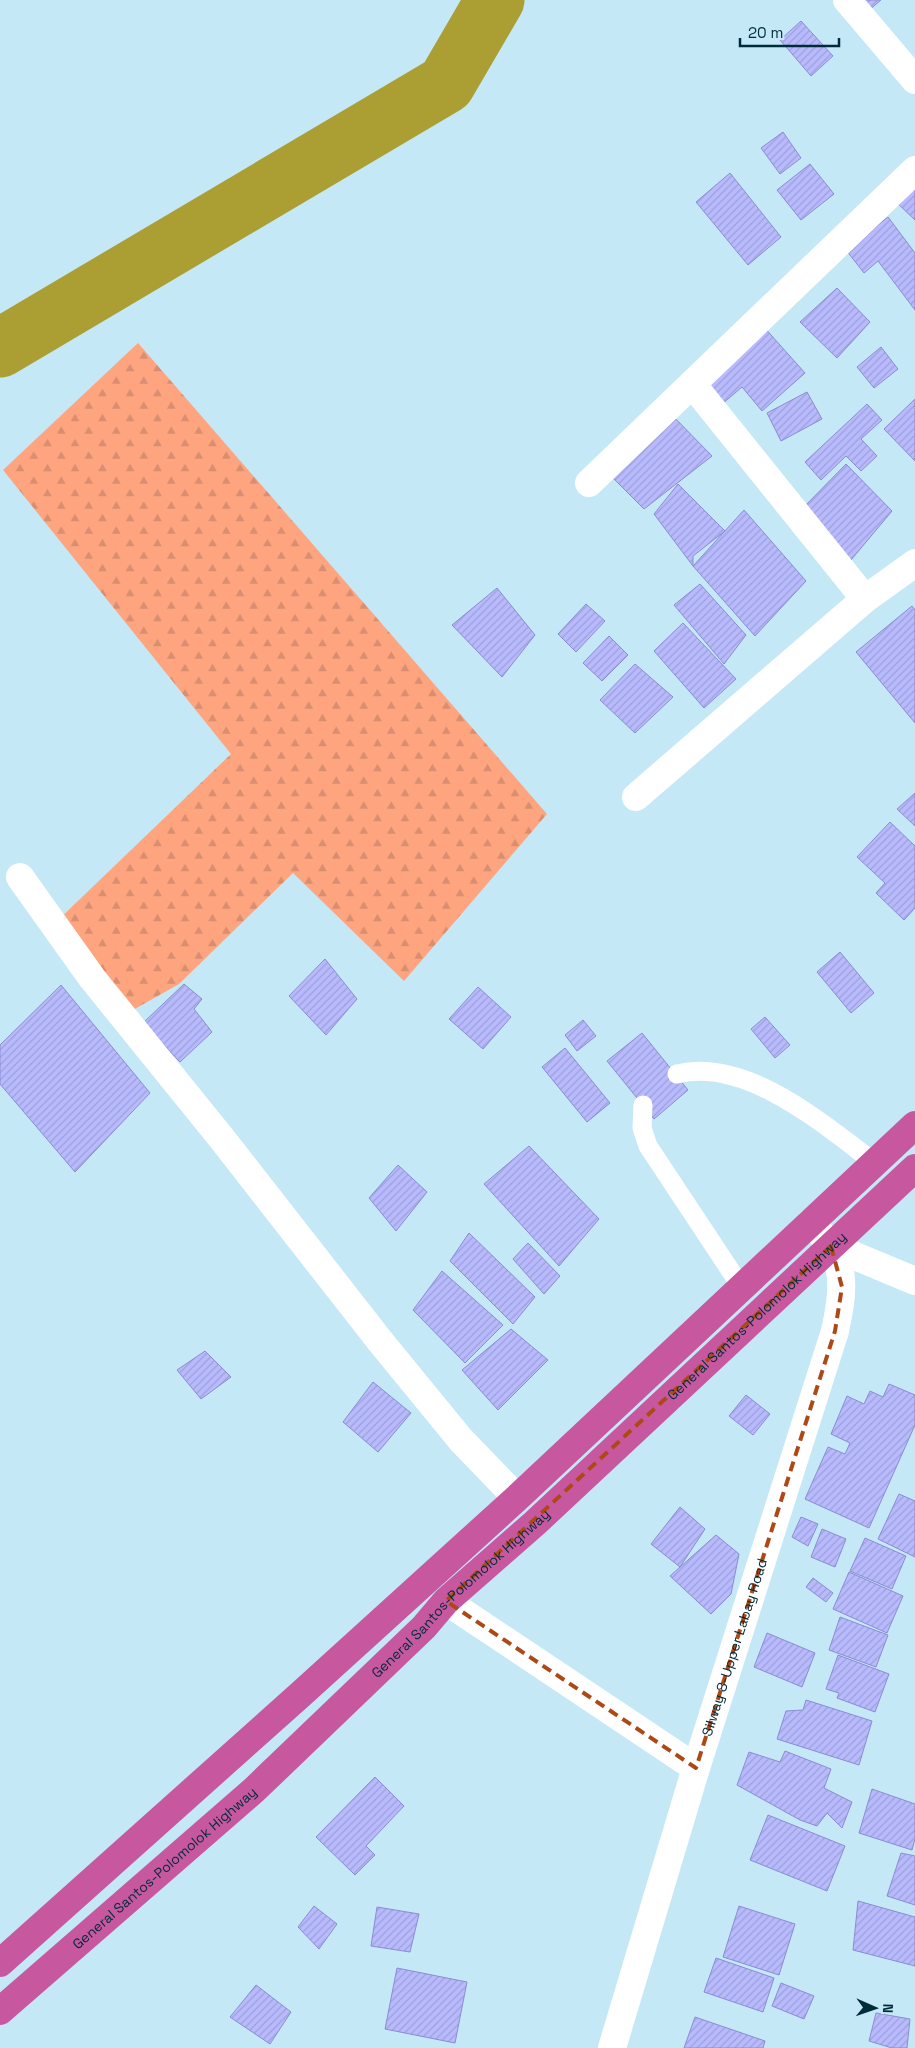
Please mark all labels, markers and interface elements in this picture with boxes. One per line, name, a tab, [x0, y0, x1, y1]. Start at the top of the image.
scale bar	[740, 15, 839, 47]
text: 20 m	[748, 23, 783, 42]
street label: General Santos-Polomolok Highway	[663, 1228, 850, 1404]
street label: General Santos-Polomolok Highway	[368, 1505, 553, 1682]
street label: Silway 8-Upper Labay Road	[698, 1556, 771, 1738]
street label: General Santos-Polomolok Highway	[68, 1783, 260, 1953]
north arrow	[850, 1983, 900, 2033]
text: N	[879, 2003, 897, 2013]

